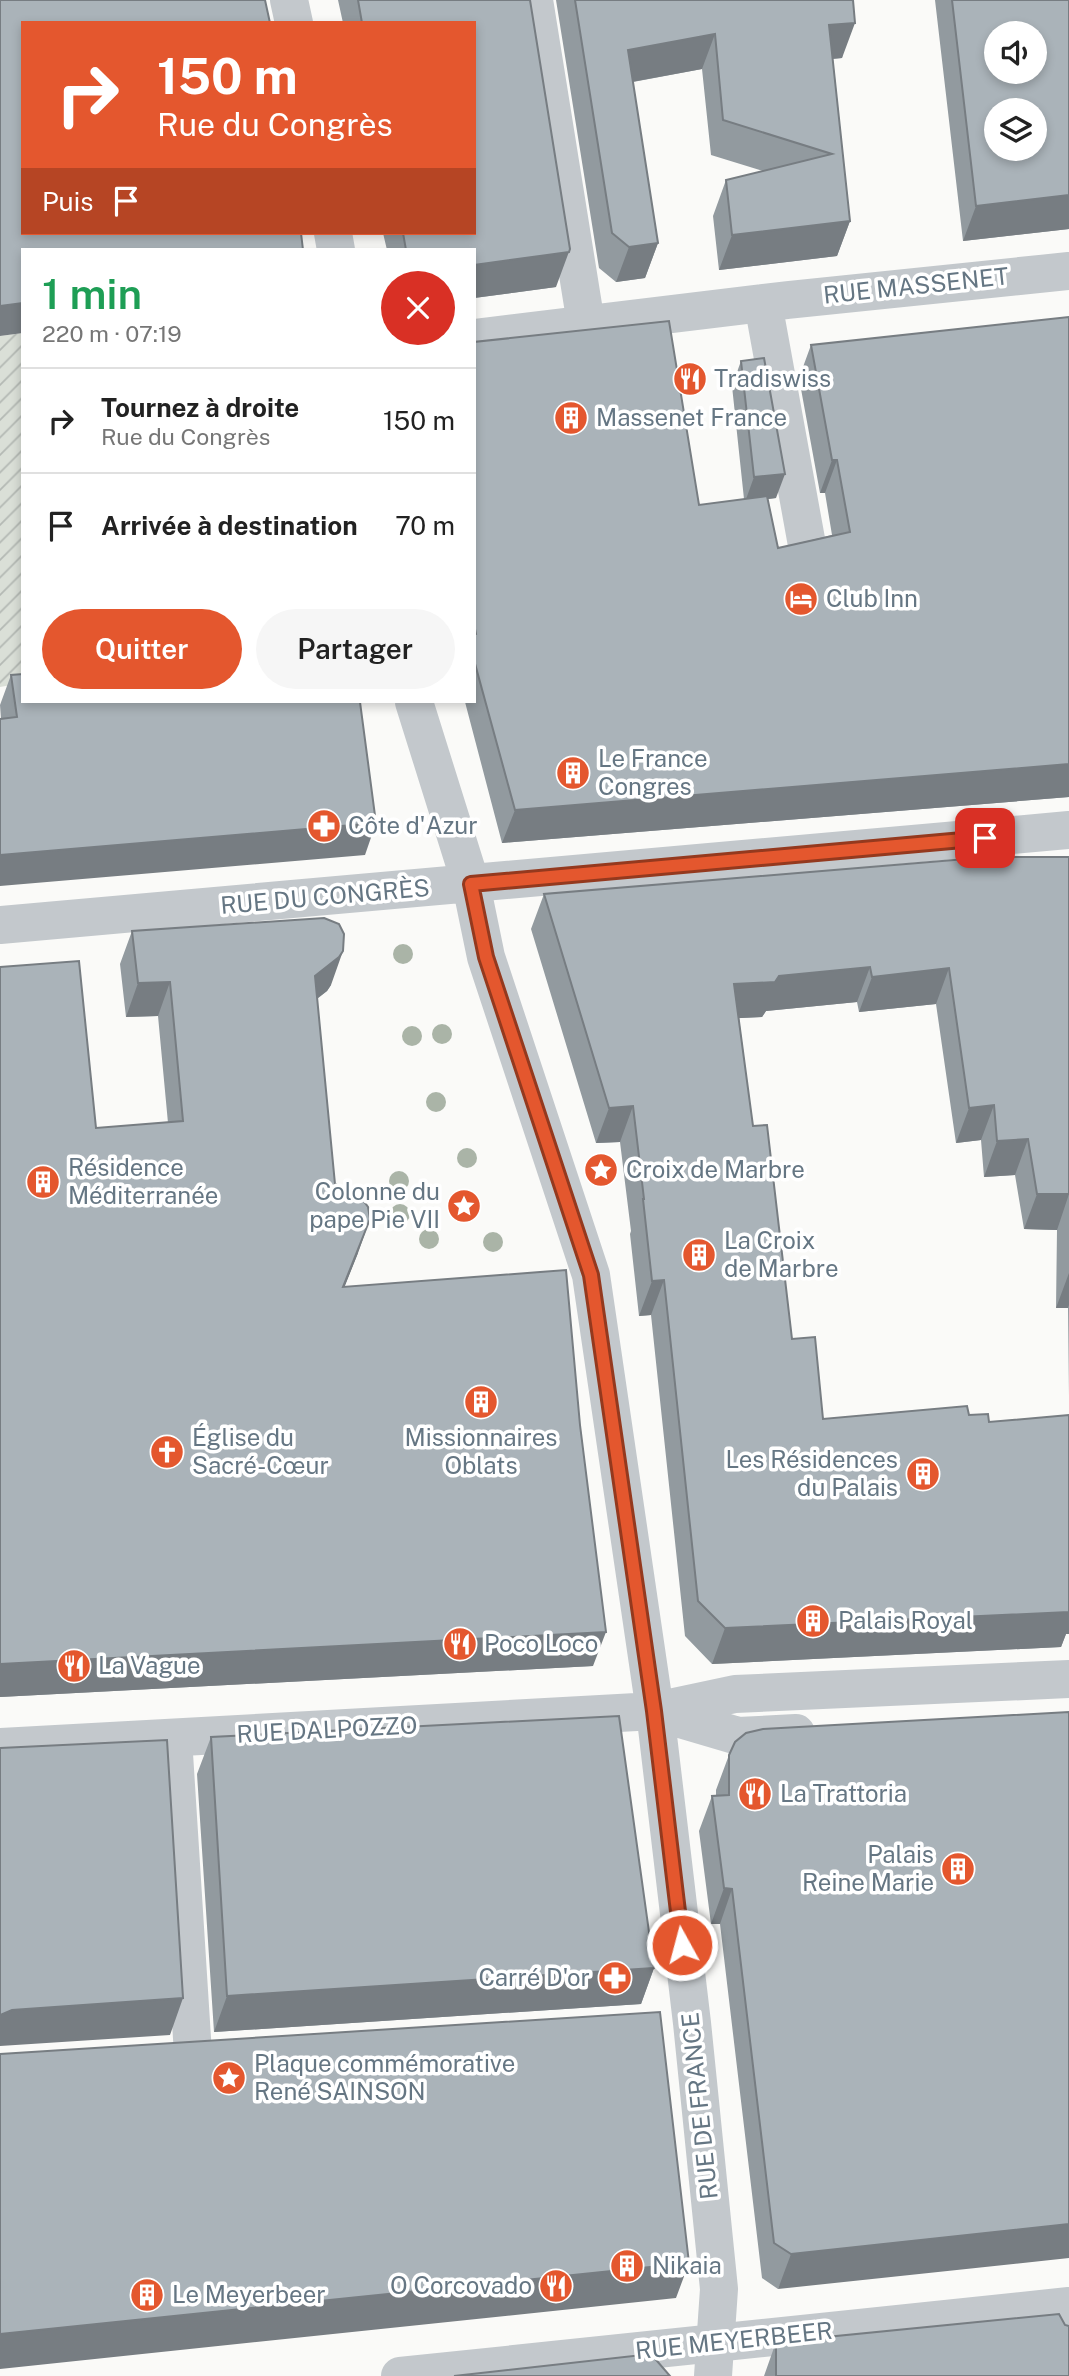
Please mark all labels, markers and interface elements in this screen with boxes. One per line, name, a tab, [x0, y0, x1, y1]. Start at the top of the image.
map controls	[984, 21, 1047, 161]
button: sound	[984, 21, 1047, 84]
text: 150 m	[157, 47, 298, 105]
icon: right	[42, 49, 133, 140]
button: layers	[984, 98, 1047, 161]
text: Rue du Congrès	[157, 106, 393, 143]
icon: arrive	[107, 182, 145, 220]
text: Puis	[42, 186, 93, 217]
street label: RUE MASSENET	[822, 261, 1010, 309]
text: 1 min	[42, 269, 142, 318]
button: close	[381, 271, 455, 345]
text: 220 m · 07:19	[42, 320, 182, 347]
restaurant icon: Tradiswiss	[671, 360, 709, 398]
place label: Tradiswiss	[714, 364, 831, 392]
text: Tournez à droite	[101, 392, 299, 423]
building icon: Massenet France	[552, 399, 590, 437]
icon: right	[42, 402, 80, 440]
place label: Massenet France	[596, 403, 787, 431]
text: 150 m	[383, 405, 455, 436]
text: Rue du Congrès	[101, 423, 270, 450]
icon: arrive	[42, 507, 80, 545]
text: Arrivée à destination	[101, 510, 358, 541]
text: 70 m	[395, 510, 455, 541]
hotel icon: Club Inn	[782, 580, 820, 618]
place label: Club Inn	[826, 584, 918, 612]
button: Quitter	[42, 609, 242, 689]
button: Partager	[256, 609, 455, 689]
place label: Le France Congres	[598, 744, 708, 800]
building icon: Le France Congres	[554, 754, 592, 792]
pharmacy icon: Côte d'Azur	[305, 807, 343, 845]
pin	[955, 808, 1015, 868]
place label: Côte d'Azur	[348, 811, 478, 839]
icon: arrive	[966, 819, 1004, 857]
street label: RUE DU CONGRÈS	[219, 873, 431, 919]
place icon: Croix de Marbre	[582, 1151, 620, 1189]
place label: Résidence Méditerranée	[68, 1153, 218, 1209]
place label: Croix de Marbre	[626, 1155, 805, 1183]
building icon: Résidence Méditerranée	[24, 1163, 62, 1201]
place label: Colonne du pape Pie VII	[309, 1177, 440, 1233]
place icon: Colonne du pape Pie VII	[445, 1187, 483, 1225]
place label: La Croix de Marbre	[724, 1226, 839, 1282]
building icon: La Croix de Marbre	[680, 1236, 718, 1274]
building icon: Missionnaires Oblats	[462, 1383, 500, 1421]
place label: Église du Sacré-Cœur	[192, 1423, 329, 1479]
place label: Missionnaires Oblats	[405, 1423, 557, 1479]
church icon: Église du Sacré-Cœur	[148, 1433, 186, 1471]
place label: Les Résidences du Palais	[725, 1445, 898, 1501]
building icon: Les Résidences du Palais	[904, 1455, 942, 1493]
building icon: Palais Royal	[794, 1602, 832, 1640]
place label: Palais Royal	[838, 1606, 973, 1634]
restaurant icon: Poco Loco	[441, 1625, 479, 1663]
place label: Poco Loco	[484, 1629, 598, 1657]
restaurant icon: La Vague	[55, 1647, 93, 1685]
place label: La Vague	[98, 1651, 201, 1679]
street label: RUE DALPOZZO	[236, 1710, 418, 1748]
restaurant icon: La Trattoria	[736, 1775, 774, 1813]
place label: La Trattoria	[780, 1779, 907, 1807]
place label: Palais Reine Marie	[802, 1840, 934, 1896]
building icon: Palais Reine Marie	[939, 1850, 977, 1888]
position arrow	[645, 1908, 719, 1982]
pharmacy icon: Carré D'or	[596, 1959, 634, 1997]
place label: Carré D'or	[478, 1963, 590, 1991]
street label: RUE DE FRANCE	[675, 2011, 723, 2201]
place label: Plaque commémorative René SAINSON	[254, 2049, 515, 2105]
place icon: Plaque commémorative René SAINSON	[210, 2059, 248, 2097]
building icon: Nikaia	[608, 2247, 646, 2285]
place label: Nikaia	[652, 2251, 722, 2279]
restaurant icon: O Corcovado	[537, 2267, 575, 2305]
place label: O Corcovado	[390, 2271, 532, 2299]
building icon: Le Meyerbeer	[128, 2276, 166, 2314]
place label: Le Meyerbeer	[172, 2280, 326, 2308]
street label: RUE MEYERBEER	[634, 2316, 834, 2364]

